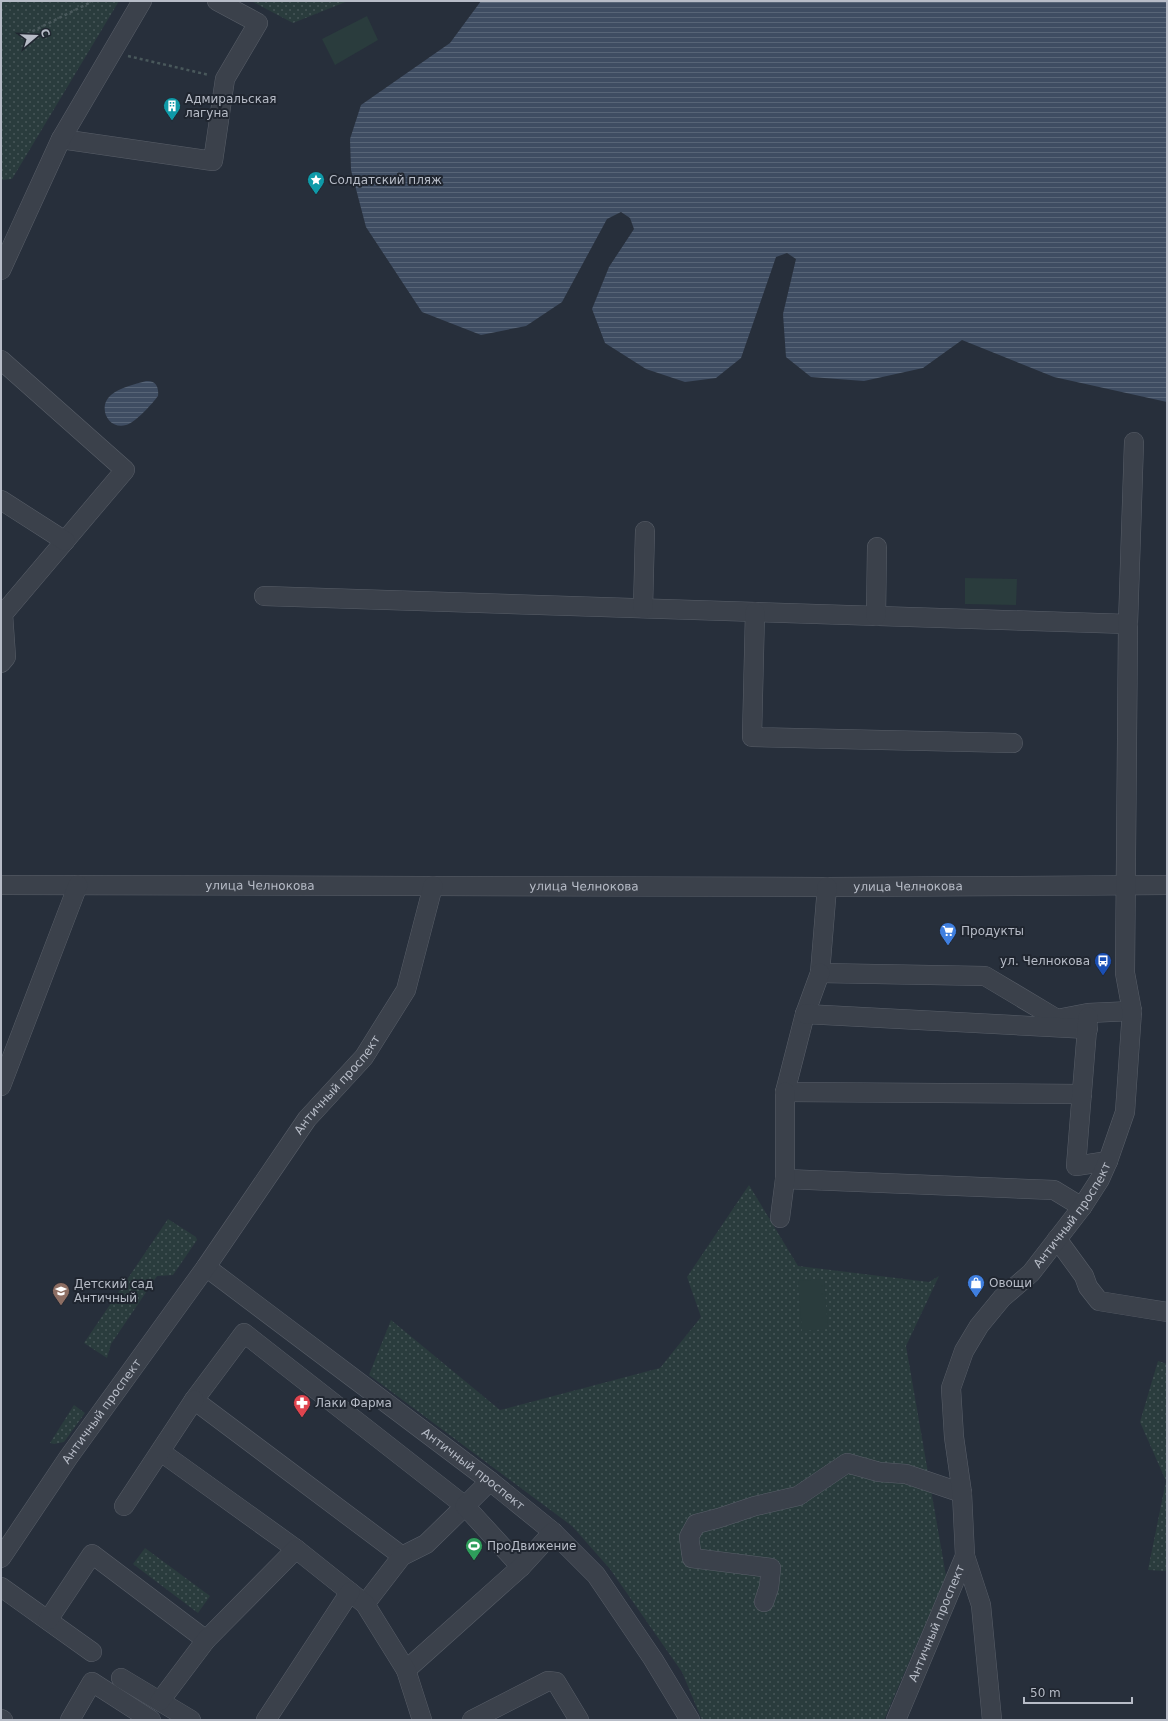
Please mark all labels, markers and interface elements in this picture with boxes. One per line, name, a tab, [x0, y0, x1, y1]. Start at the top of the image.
north arrow	[16, 16, 56, 56]
text: С	[38, 27, 52, 39]
place label: Адмиральская лагуна	[185, 92, 277, 120]
building icon: Адмиральская лагуна	[162, 96, 182, 121]
place icon: Солдатский пляж	[306, 170, 326, 195]
place label: Солдатский пляж	[329, 173, 442, 187]
street label: улица Челнокова	[205, 878, 315, 893]
street label: улица Челнокова	[529, 879, 639, 894]
street label: улица Челнокова	[853, 879, 963, 894]
supermarket icon: Продукты	[938, 921, 958, 946]
place label: Продукты	[961, 924, 1024, 938]
bus stop icon: ул. Челнокова	[1093, 951, 1113, 976]
place label: ул. Челнокова	[1000, 954, 1090, 968]
street label: Античный проспект	[292, 1032, 383, 1137]
street label: Античный проспект	[1031, 1160, 1114, 1271]
shop icon: Овощи	[966, 1273, 986, 1298]
place label: Овощи	[989, 1276, 1032, 1290]
place label: Детский сад Античный	[74, 1277, 153, 1305]
school or university icon: Детский сад Античный	[51, 1281, 71, 1306]
street label: Античный проспект	[59, 1356, 144, 1466]
pharmacy icon: Лаки Фарма	[292, 1393, 312, 1418]
place label: Лаки Фарма	[315, 1396, 392, 1410]
street label: Античный проспект	[419, 1425, 527, 1513]
sports icon: ПроДвижение	[464, 1536, 484, 1561]
place label: ПроДвижение	[487, 1539, 576, 1553]
street label: Античный проспект	[906, 1562, 968, 1684]
scale bar	[1024, 1679, 1132, 1705]
text: 50 m	[1030, 1686, 1061, 1700]

